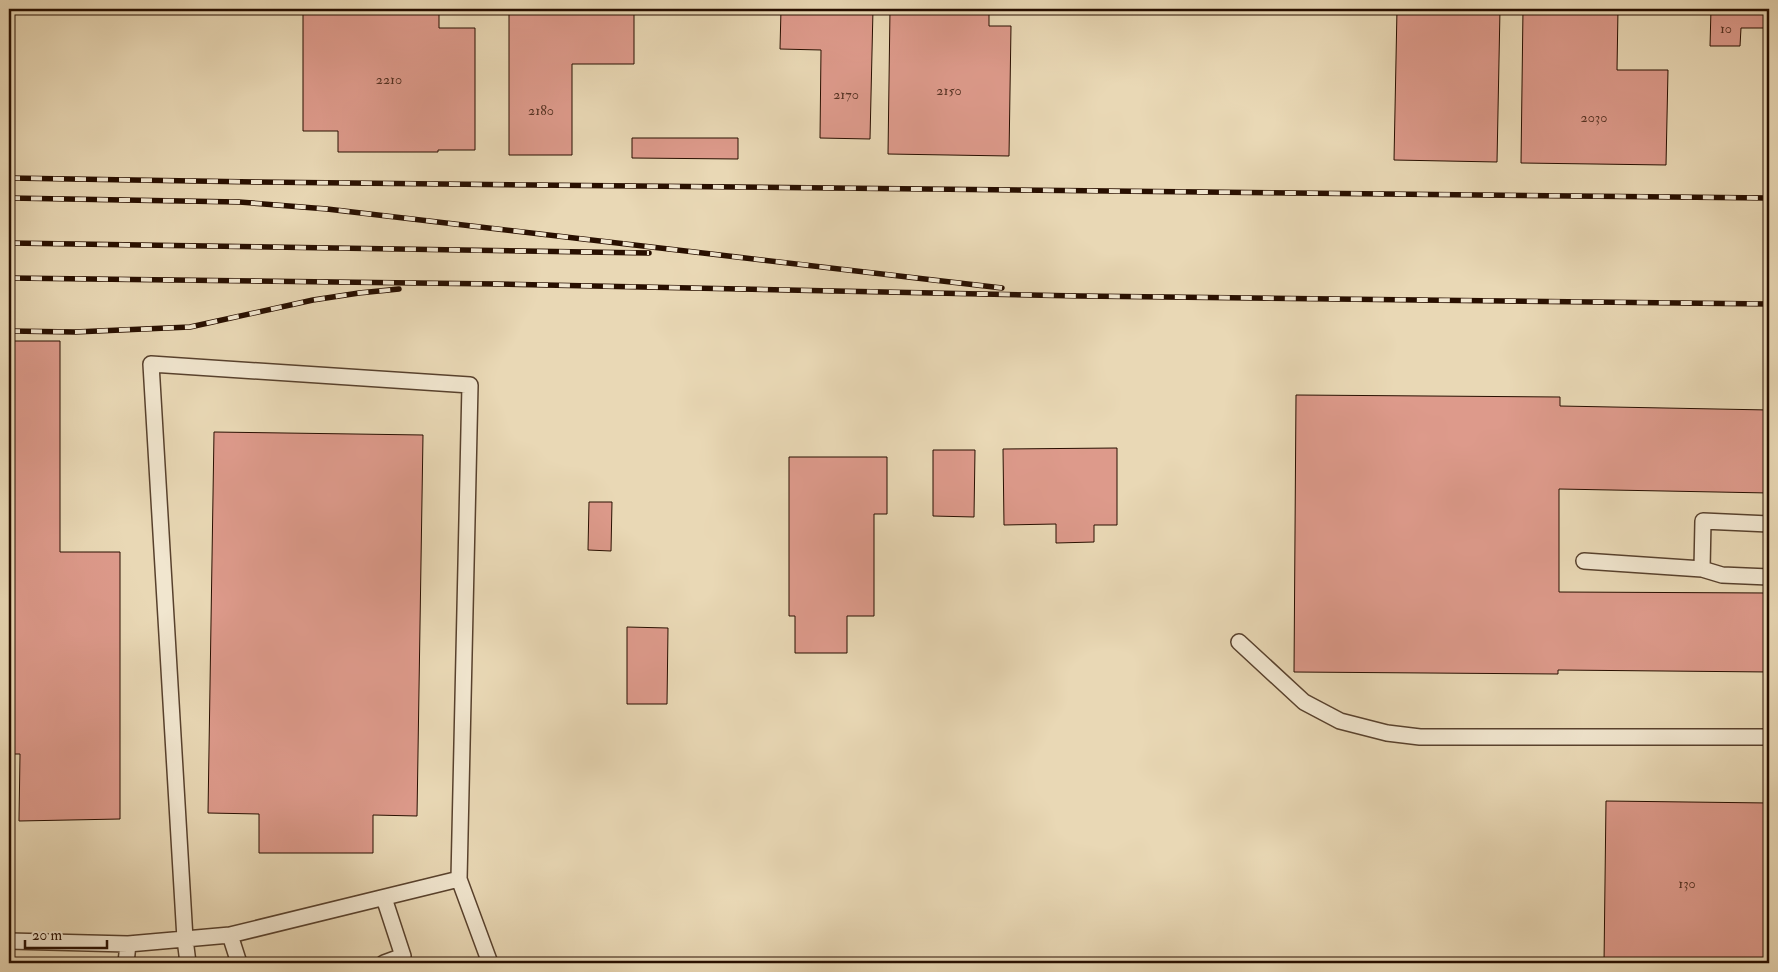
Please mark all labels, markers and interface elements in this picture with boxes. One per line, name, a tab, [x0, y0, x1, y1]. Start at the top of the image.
house number: 10	[1720, 20, 1732, 37]
house number: 2210	[376, 71, 402, 88]
house number: 2150	[936, 82, 962, 99]
house number: 2170	[833, 86, 859, 103]
house number: 2180	[528, 102, 554, 119]
house number: 2030	[1581, 109, 1607, 126]
house number: 130	[1678, 875, 1696, 892]
scale bar	[25, 917, 108, 949]
text: 20 m	[32, 926, 62, 945]

